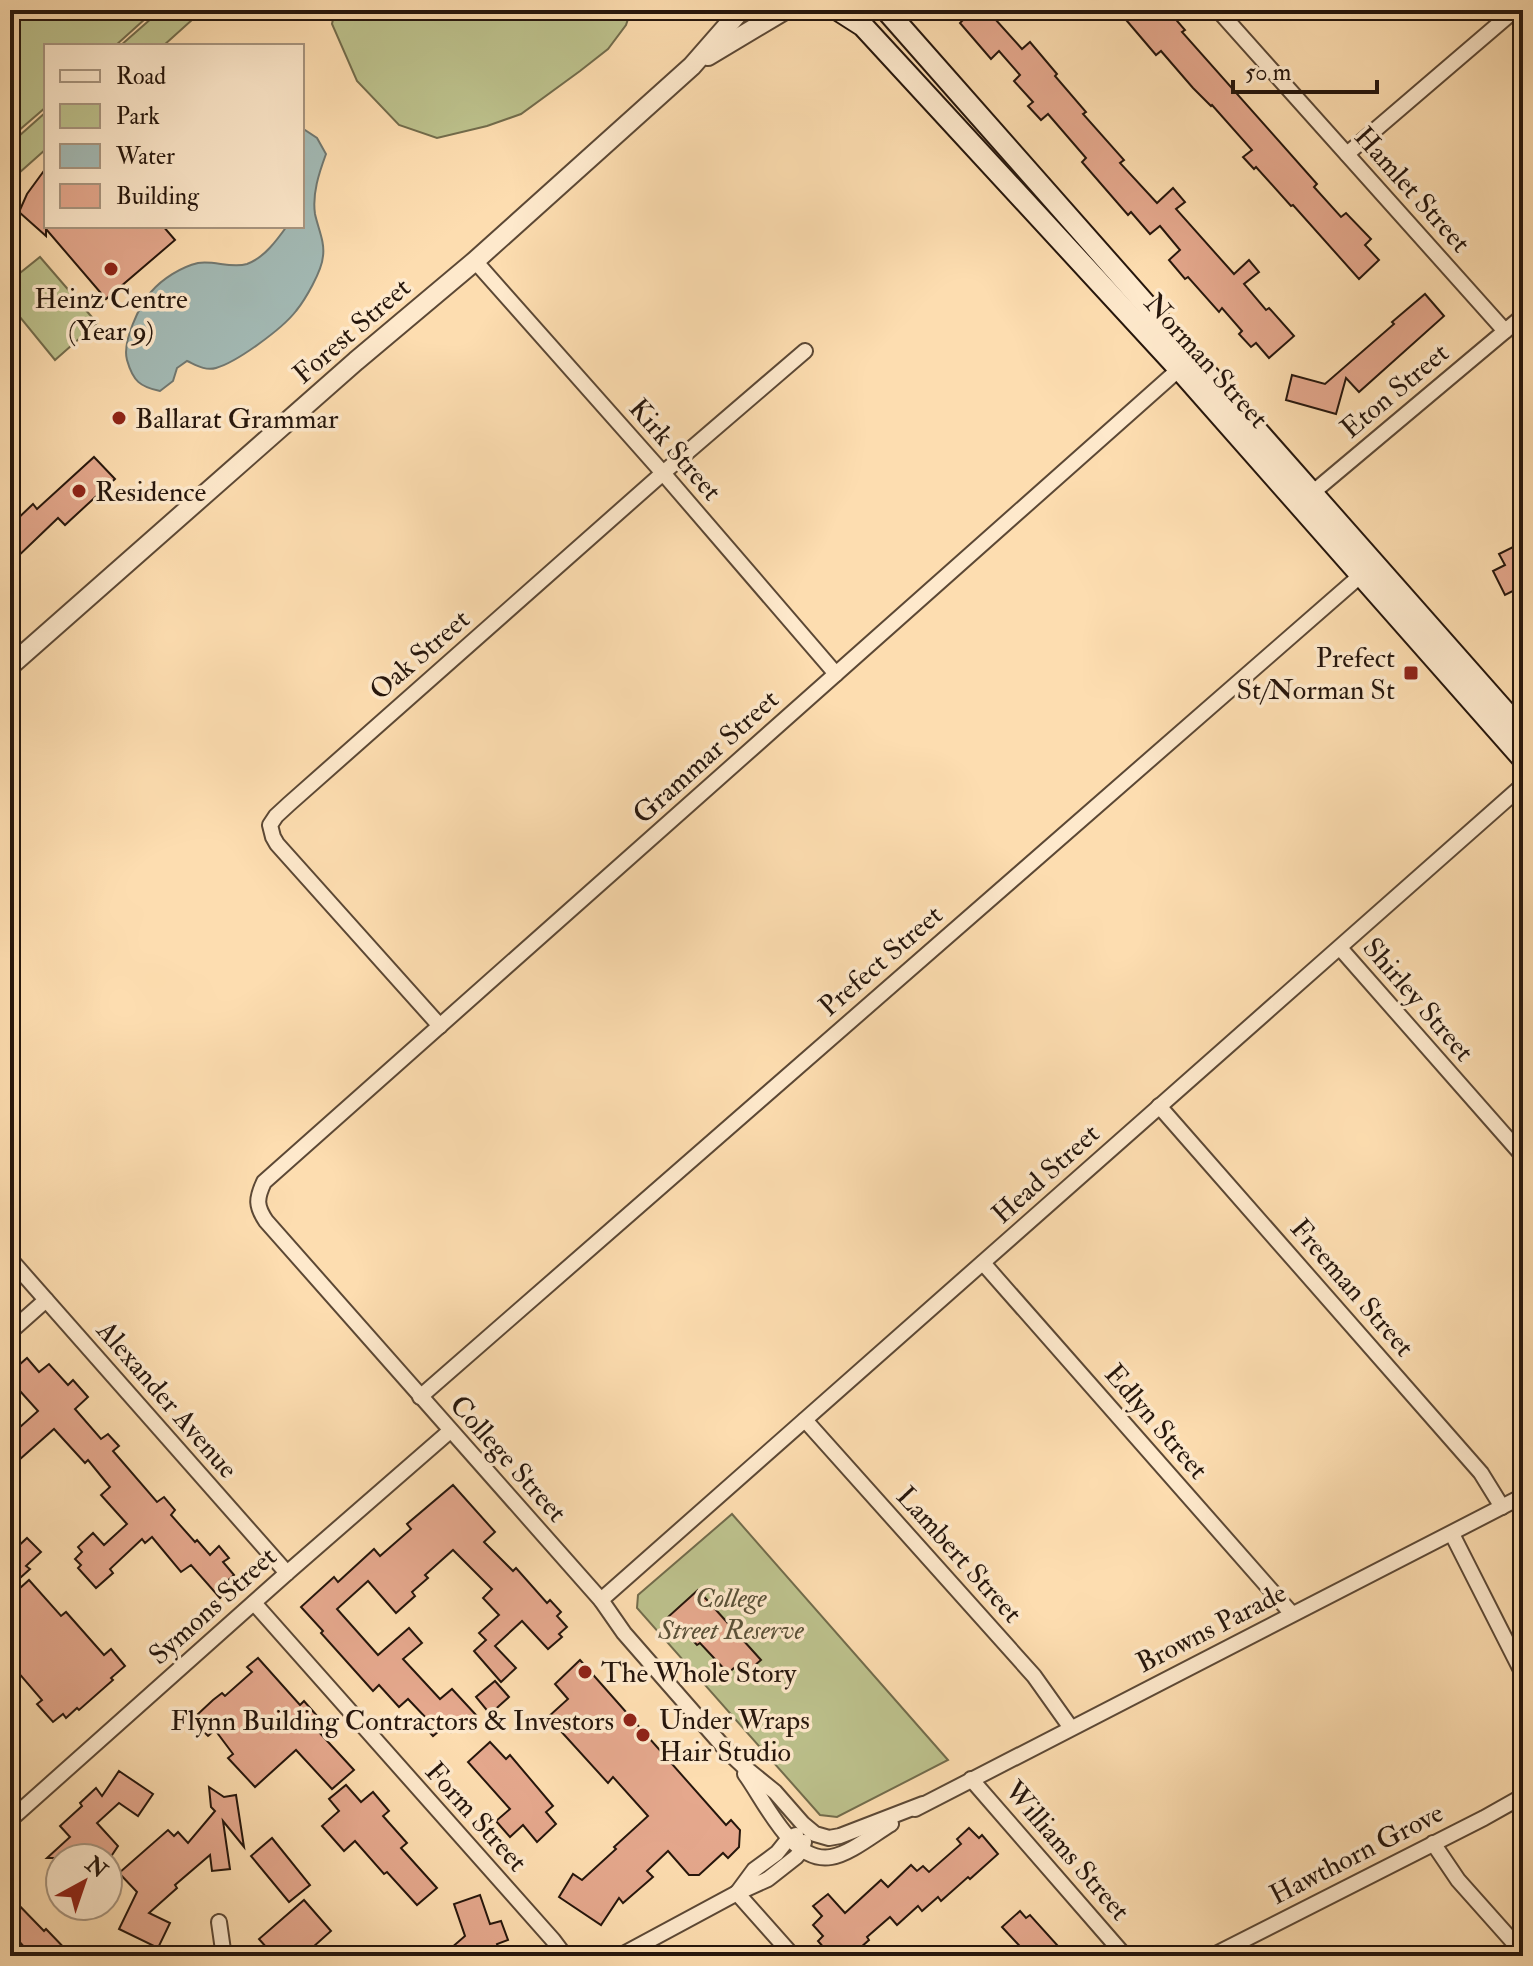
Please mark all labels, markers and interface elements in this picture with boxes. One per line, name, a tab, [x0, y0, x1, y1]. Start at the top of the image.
legend	[44, 44, 304, 228]
scale bar	[1233, 44, 1377, 94]
text: 50 m	[1245, 57, 1292, 88]
text: Road	[116, 61, 166, 92]
text: Park	[116, 101, 160, 132]
street label: Hamlet Street	[1346, 120, 1478, 260]
text: Water	[115, 141, 175, 172]
text: Building	[116, 181, 200, 212]
marker: Heinz Centre (Year 9)	[102, 260, 120, 278]
street label: Forest Street	[286, 271, 418, 392]
place label: Heinz Centre (Year 9)	[34, 282, 188, 349]
street label: Norman Street	[1136, 286, 1276, 436]
street label: Eton Street	[1334, 336, 1456, 446]
street label: Kirk Street	[621, 392, 729, 508]
place label: Ballarat Grammar	[135, 402, 339, 437]
marker: Ballarat Grammar	[110, 409, 128, 427]
place label: Residence	[95, 475, 207, 510]
marker: Residence	[70, 482, 88, 500]
street label: Oak Street	[363, 602, 477, 708]
place label: Prefect St/Norman St	[1237, 641, 1395, 708]
marker: Prefect St/Norman St	[1402, 664, 1420, 682]
street label: Grammar Street	[626, 682, 786, 832]
street label: Prefect Street	[812, 898, 950, 1024]
street label: Shirley Street	[1355, 931, 1481, 1069]
street label: Head Street	[985, 1117, 1107, 1232]
street label: Freeman Street	[1282, 1212, 1421, 1364]
street label: Alexander Avenue	[88, 1313, 245, 1486]
street label: Edlyn Street	[1096, 1357, 1215, 1487]
street label: College Street	[442, 1388, 574, 1530]
street label: Lambert Street	[888, 1479, 1029, 1631]
street label: Symons Street	[142, 1540, 284, 1673]
street label: Browns Parade	[1131, 1575, 1293, 1681]
park label: College Street Reserve	[657, 1581, 804, 1648]
place label: The Whole Story	[601, 1656, 797, 1691]
marker: The Whole Story	[576, 1663, 594, 1681]
place label: Under Wraps Hair Studio	[659, 1703, 810, 1770]
place label: Flynn Building Contractors & Investors	[170, 1704, 614, 1739]
marker: Flynn Building Contractors & Investors	[621, 1711, 639, 1729]
marker: Under Wraps Hair Studio	[634, 1726, 652, 1744]
street label: Form Street	[417, 1755, 534, 1879]
street label: Williams Street	[996, 1773, 1137, 1928]
street label: Hawthorn Grove	[1264, 1795, 1450, 1913]
north arrow	[44, 1842, 124, 1922]
text: N	[79, 1850, 113, 1885]

